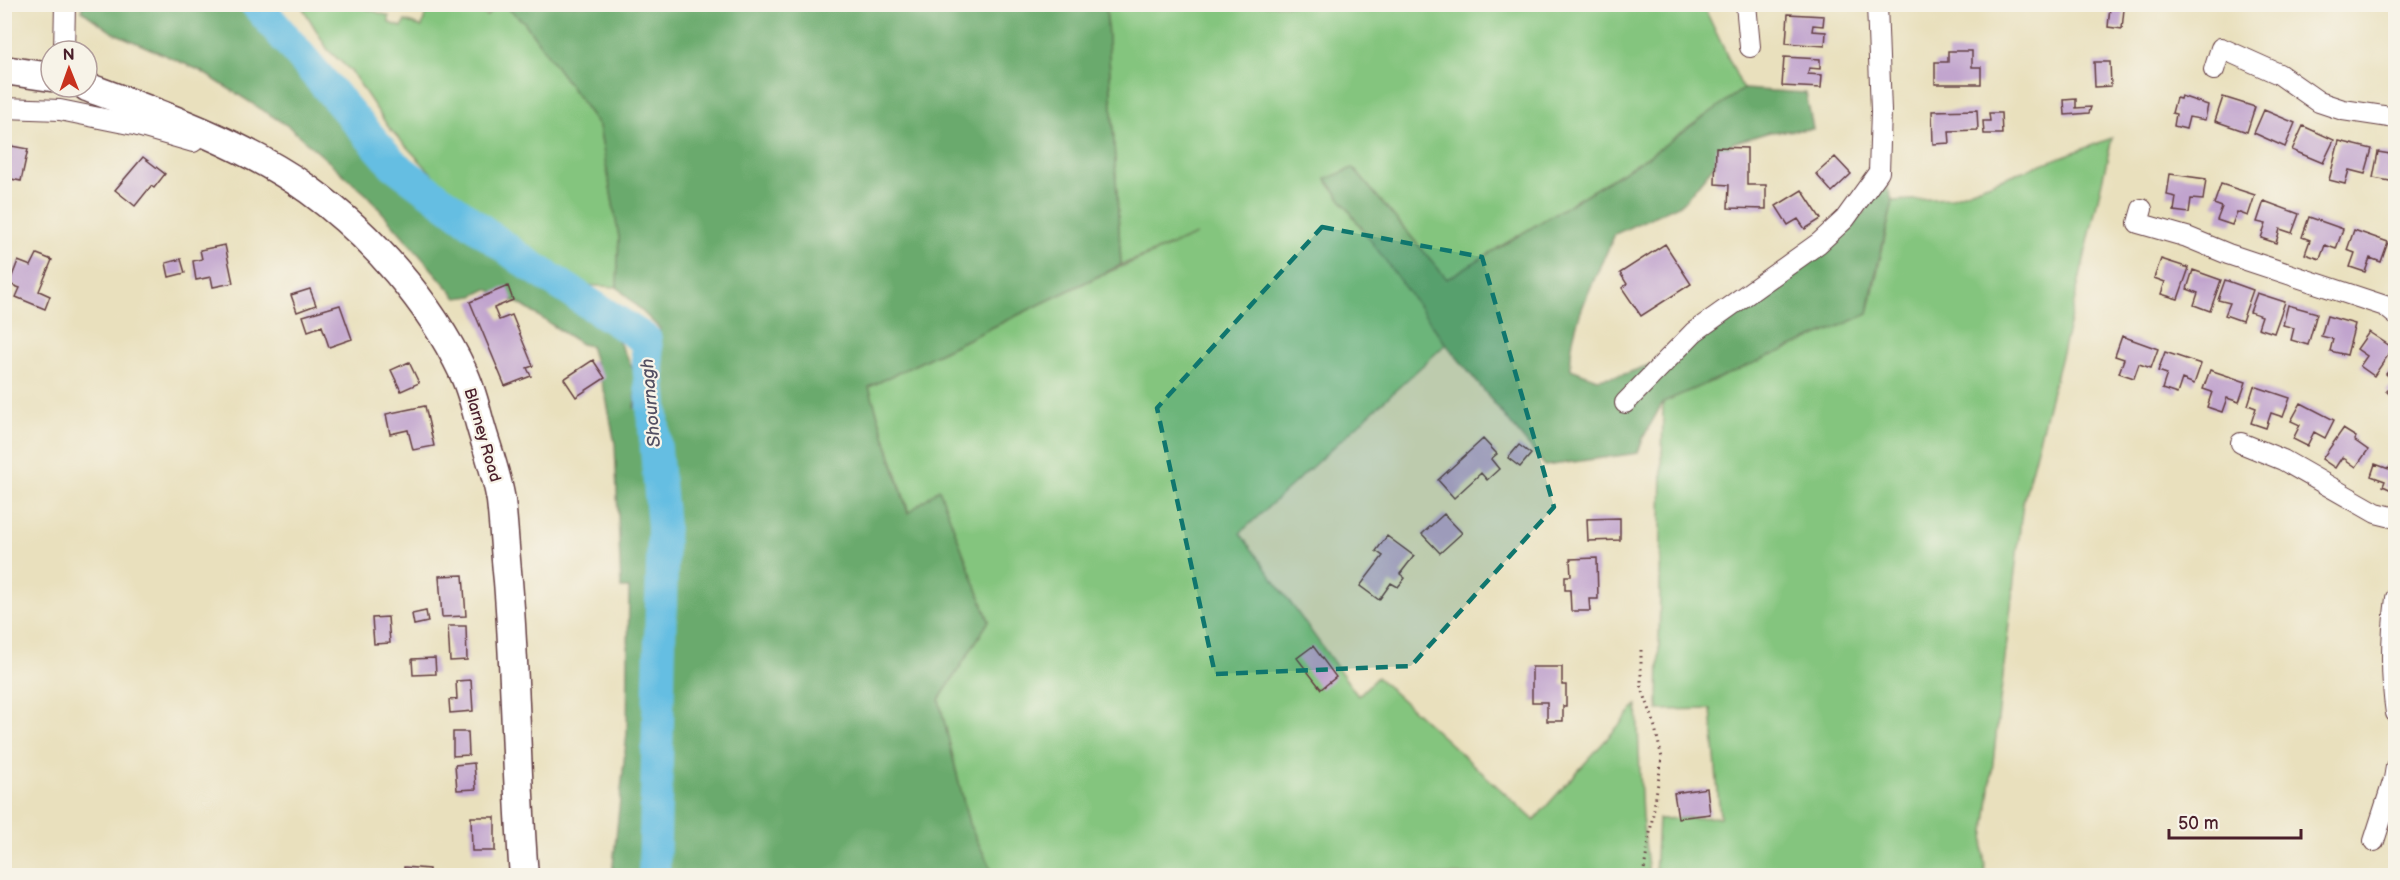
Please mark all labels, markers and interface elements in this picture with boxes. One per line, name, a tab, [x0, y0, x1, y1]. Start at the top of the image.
north arrow	[39, 39, 99, 99]
text: N	[63, 46, 75, 65]
water label: Shournagh	[637, 358, 665, 448]
street label: Blarney Road	[460, 386, 504, 484]
scale bar	[2169, 802, 2301, 840]
text: 50 m	[2178, 813, 2219, 834]

